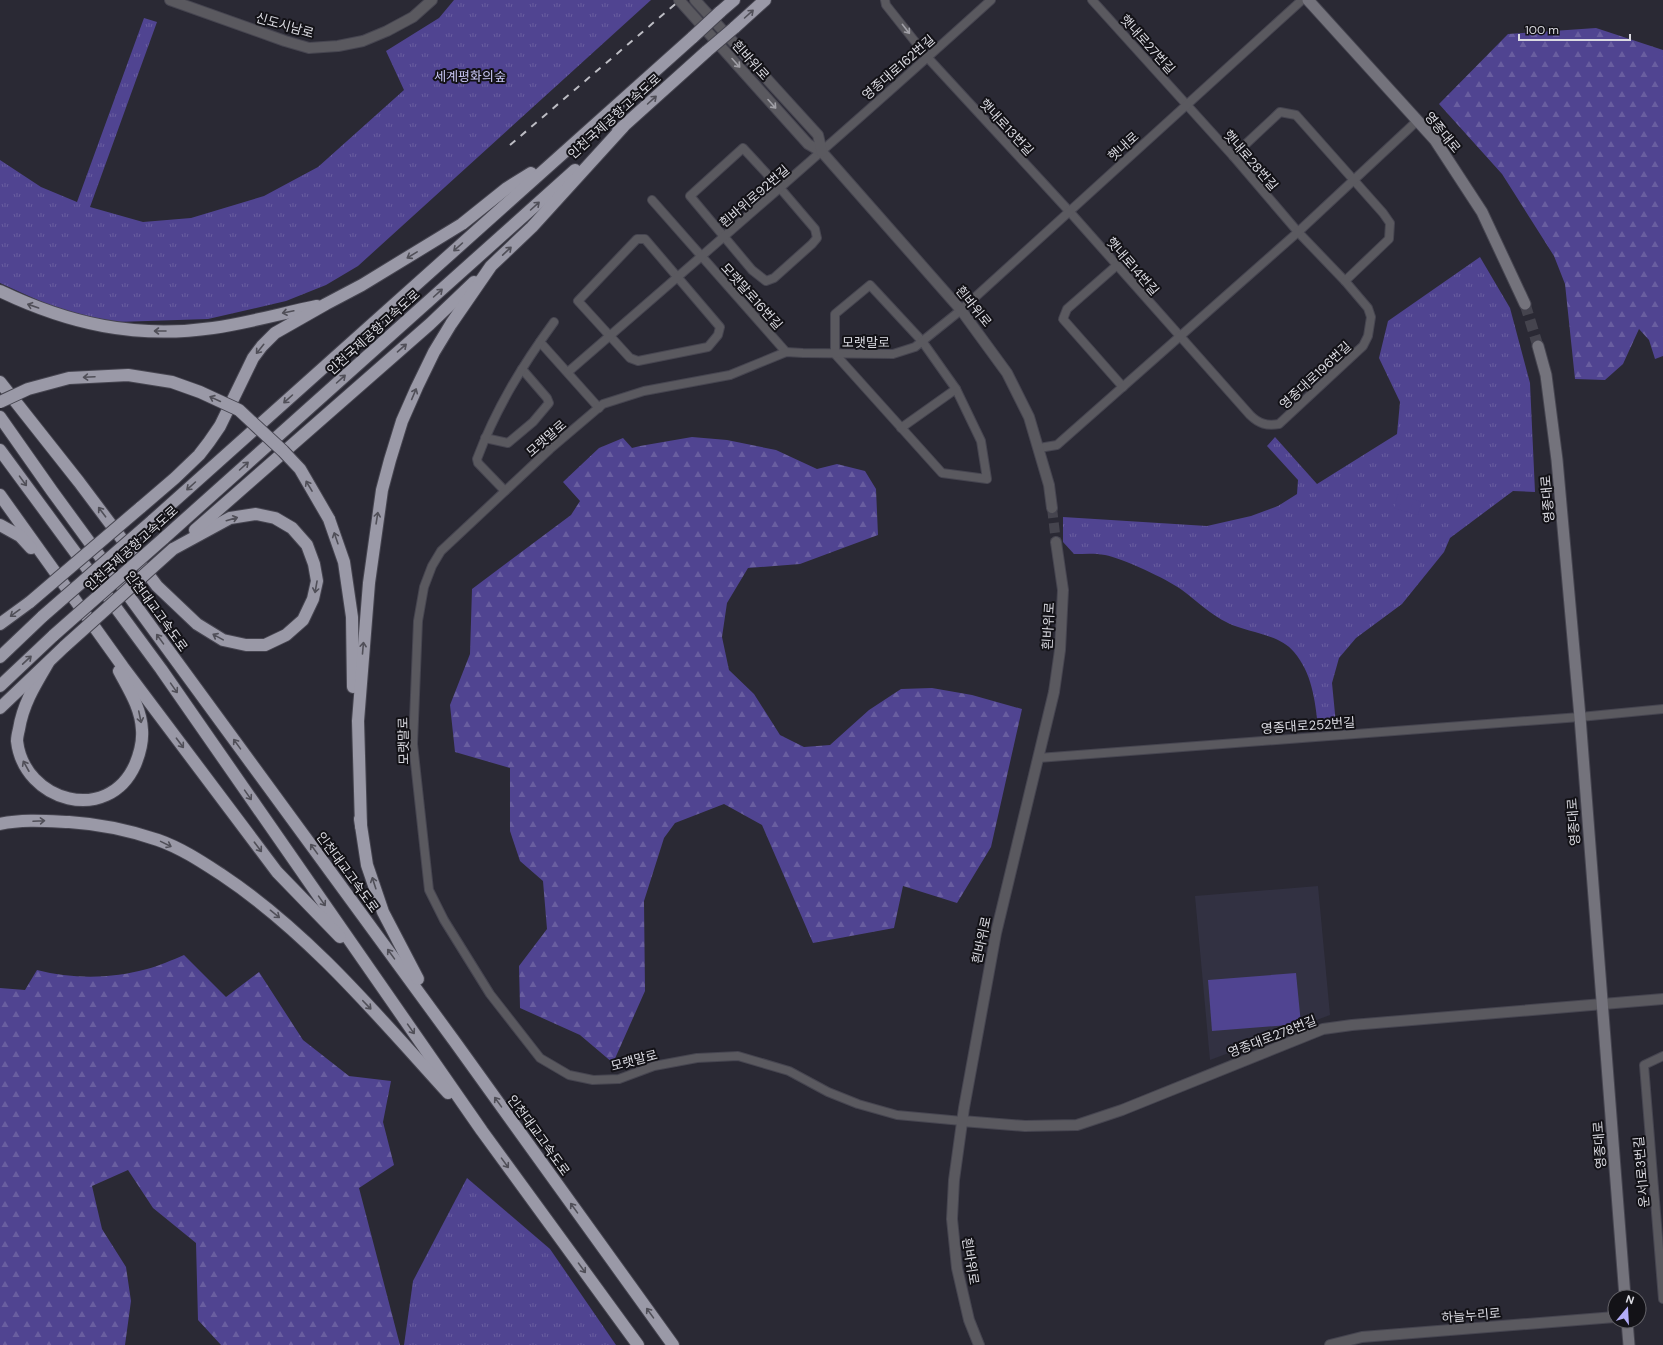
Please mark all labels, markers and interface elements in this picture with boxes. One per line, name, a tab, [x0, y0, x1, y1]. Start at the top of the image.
street label: 신도시남로	[254, 9, 316, 42]
one-way arrow	[744, 10, 754, 19]
street label: 햇내로27번길	[1117, 11, 1179, 78]
scale bar	[1519, 16, 1630, 42]
text: 100 m	[1525, 22, 1559, 38]
one-way arrow	[901, 24, 910, 35]
street label: 영종대로162번길	[858, 31, 938, 104]
street label: 흰바위로	[728, 37, 773, 84]
one-way arrow	[731, 58, 740, 68]
park label: 세계평화의숲	[434, 68, 506, 85]
street label: 인천국제공항고속도로	[564, 70, 664, 163]
street label: 햇내로13번길	[976, 95, 1037, 159]
one-way arrow	[647, 96, 657, 105]
one-way arrow	[767, 98, 776, 109]
street label: 영종대로	[1421, 108, 1464, 156]
street label: 햇내로28번길	[1220, 126, 1282, 194]
street label: 햇내로	[1104, 128, 1142, 165]
street label: 흰바위로92번길	[716, 161, 793, 231]
one-way arrow	[529, 202, 539, 211]
street label: 햇내로14번길	[1103, 234, 1163, 299]
one-way arrow	[453, 242, 463, 251]
one-way arrow	[502, 246, 512, 256]
one-way arrow	[406, 252, 418, 260]
street label: 모랫말로16번길	[717, 259, 786, 333]
street label: 흰바위로	[952, 282, 995, 330]
street label: 인천국제공항고속도로	[323, 286, 423, 379]
one-way arrow	[433, 288, 443, 297]
one-way arrow	[28, 302, 40, 310]
one-way arrow	[282, 308, 295, 316]
one-way arrow	[154, 327, 167, 335]
street label: 모랫말로	[842, 334, 890, 351]
street label: 영종대로196번길	[1276, 338, 1355, 413]
one-way arrow	[256, 344, 265, 355]
one-way arrow	[397, 344, 407, 353]
one-way arrow	[83, 374, 96, 381]
one-way arrow	[336, 375, 346, 384]
one-way arrow	[410, 389, 418, 401]
one-way arrow	[283, 394, 293, 404]
one-way arrow	[210, 395, 222, 402]
street label: 모랫말로	[523, 416, 570, 460]
one-way arrow	[239, 461, 249, 471]
street label: 영종대로	[1537, 474, 1558, 524]
one-way arrow	[19, 475, 27, 486]
one-way arrow	[305, 480, 313, 492]
one-way arrow	[186, 481, 196, 490]
street label: 인천국제공항고속도로	[81, 502, 181, 595]
one-way arrow	[98, 507, 106, 518]
one-way arrow	[373, 512, 381, 525]
one-way arrow	[225, 515, 238, 522]
one-way arrow	[332, 532, 339, 545]
street label: 인천대교고속도로	[122, 568, 192, 655]
one-way arrow	[312, 580, 320, 593]
street label: 흰바위로	[1039, 602, 1058, 650]
one-way arrow	[10, 609, 21, 617]
one-way arrow	[212, 633, 224, 640]
one-way arrow	[156, 634, 165, 645]
one-way arrow	[359, 642, 367, 655]
one-way arrow	[22, 655, 32, 665]
one-way arrow	[170, 682, 178, 693]
one-way arrow	[136, 711, 144, 724]
street label: 영종대로252번길	[1260, 714, 1356, 737]
street label: 모랫말로	[395, 717, 412, 765]
one-way arrow	[176, 737, 184, 748]
one-way arrow	[233, 739, 241, 750]
one-way arrow	[22, 760, 29, 772]
one-way arrow	[244, 789, 252, 800]
street label: 영종대로	[1563, 797, 1584, 846]
one-way arrow	[32, 817, 45, 824]
street label: 인천대교고속도로	[313, 829, 383, 916]
one-way arrow	[159, 841, 171, 848]
one-way arrow	[253, 841, 262, 852]
one-way arrow	[310, 844, 318, 855]
one-way arrow	[369, 878, 377, 890]
one-way arrow	[318, 896, 326, 907]
one-way arrow	[269, 910, 280, 918]
street label: 흰바위로	[968, 915, 995, 965]
one-way arrow	[387, 949, 395, 960]
one-way arrow	[362, 1000, 372, 1010]
street label: 영종대로278번길	[1225, 1012, 1319, 1061]
one-way arrow	[407, 1023, 415, 1034]
street label: 모랫말로	[609, 1046, 659, 1075]
street label: 인천대교고속도로	[504, 1092, 574, 1179]
one-way arrow	[494, 1097, 502, 1108]
street label: 영종대로	[1589, 1120, 1610, 1169]
street label: 운서1로3번길	[1630, 1136, 1653, 1208]
one-way arrow	[501, 1157, 509, 1168]
one-way arrow	[570, 1202, 578, 1213]
street label: 흰바위로	[958, 1236, 983, 1286]
one-way arrow	[578, 1262, 586, 1273]
north arrow	[1607, 1289, 1647, 1329]
text: N	[1624, 1292, 1636, 1307]
street label: 하늘누리로	[1441, 1304, 1502, 1327]
one-way arrow	[646, 1308, 654, 1319]

